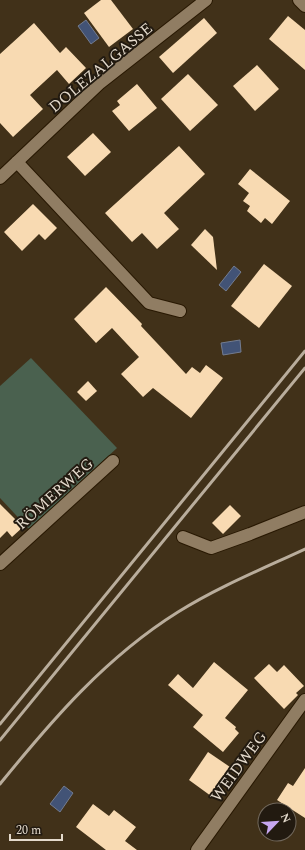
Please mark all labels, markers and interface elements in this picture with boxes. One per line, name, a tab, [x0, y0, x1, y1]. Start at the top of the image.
street label: DOLEZALGASSE	[43, 17, 158, 119]
street label: RÖMERWEG	[10, 452, 99, 535]
street label: WEIDWEG	[205, 726, 273, 807]
north arrow	[257, 802, 297, 842]
text: N	[276, 810, 295, 826]
scale bar	[10, 816, 62, 842]
text: 20 m	[16, 821, 41, 840]

